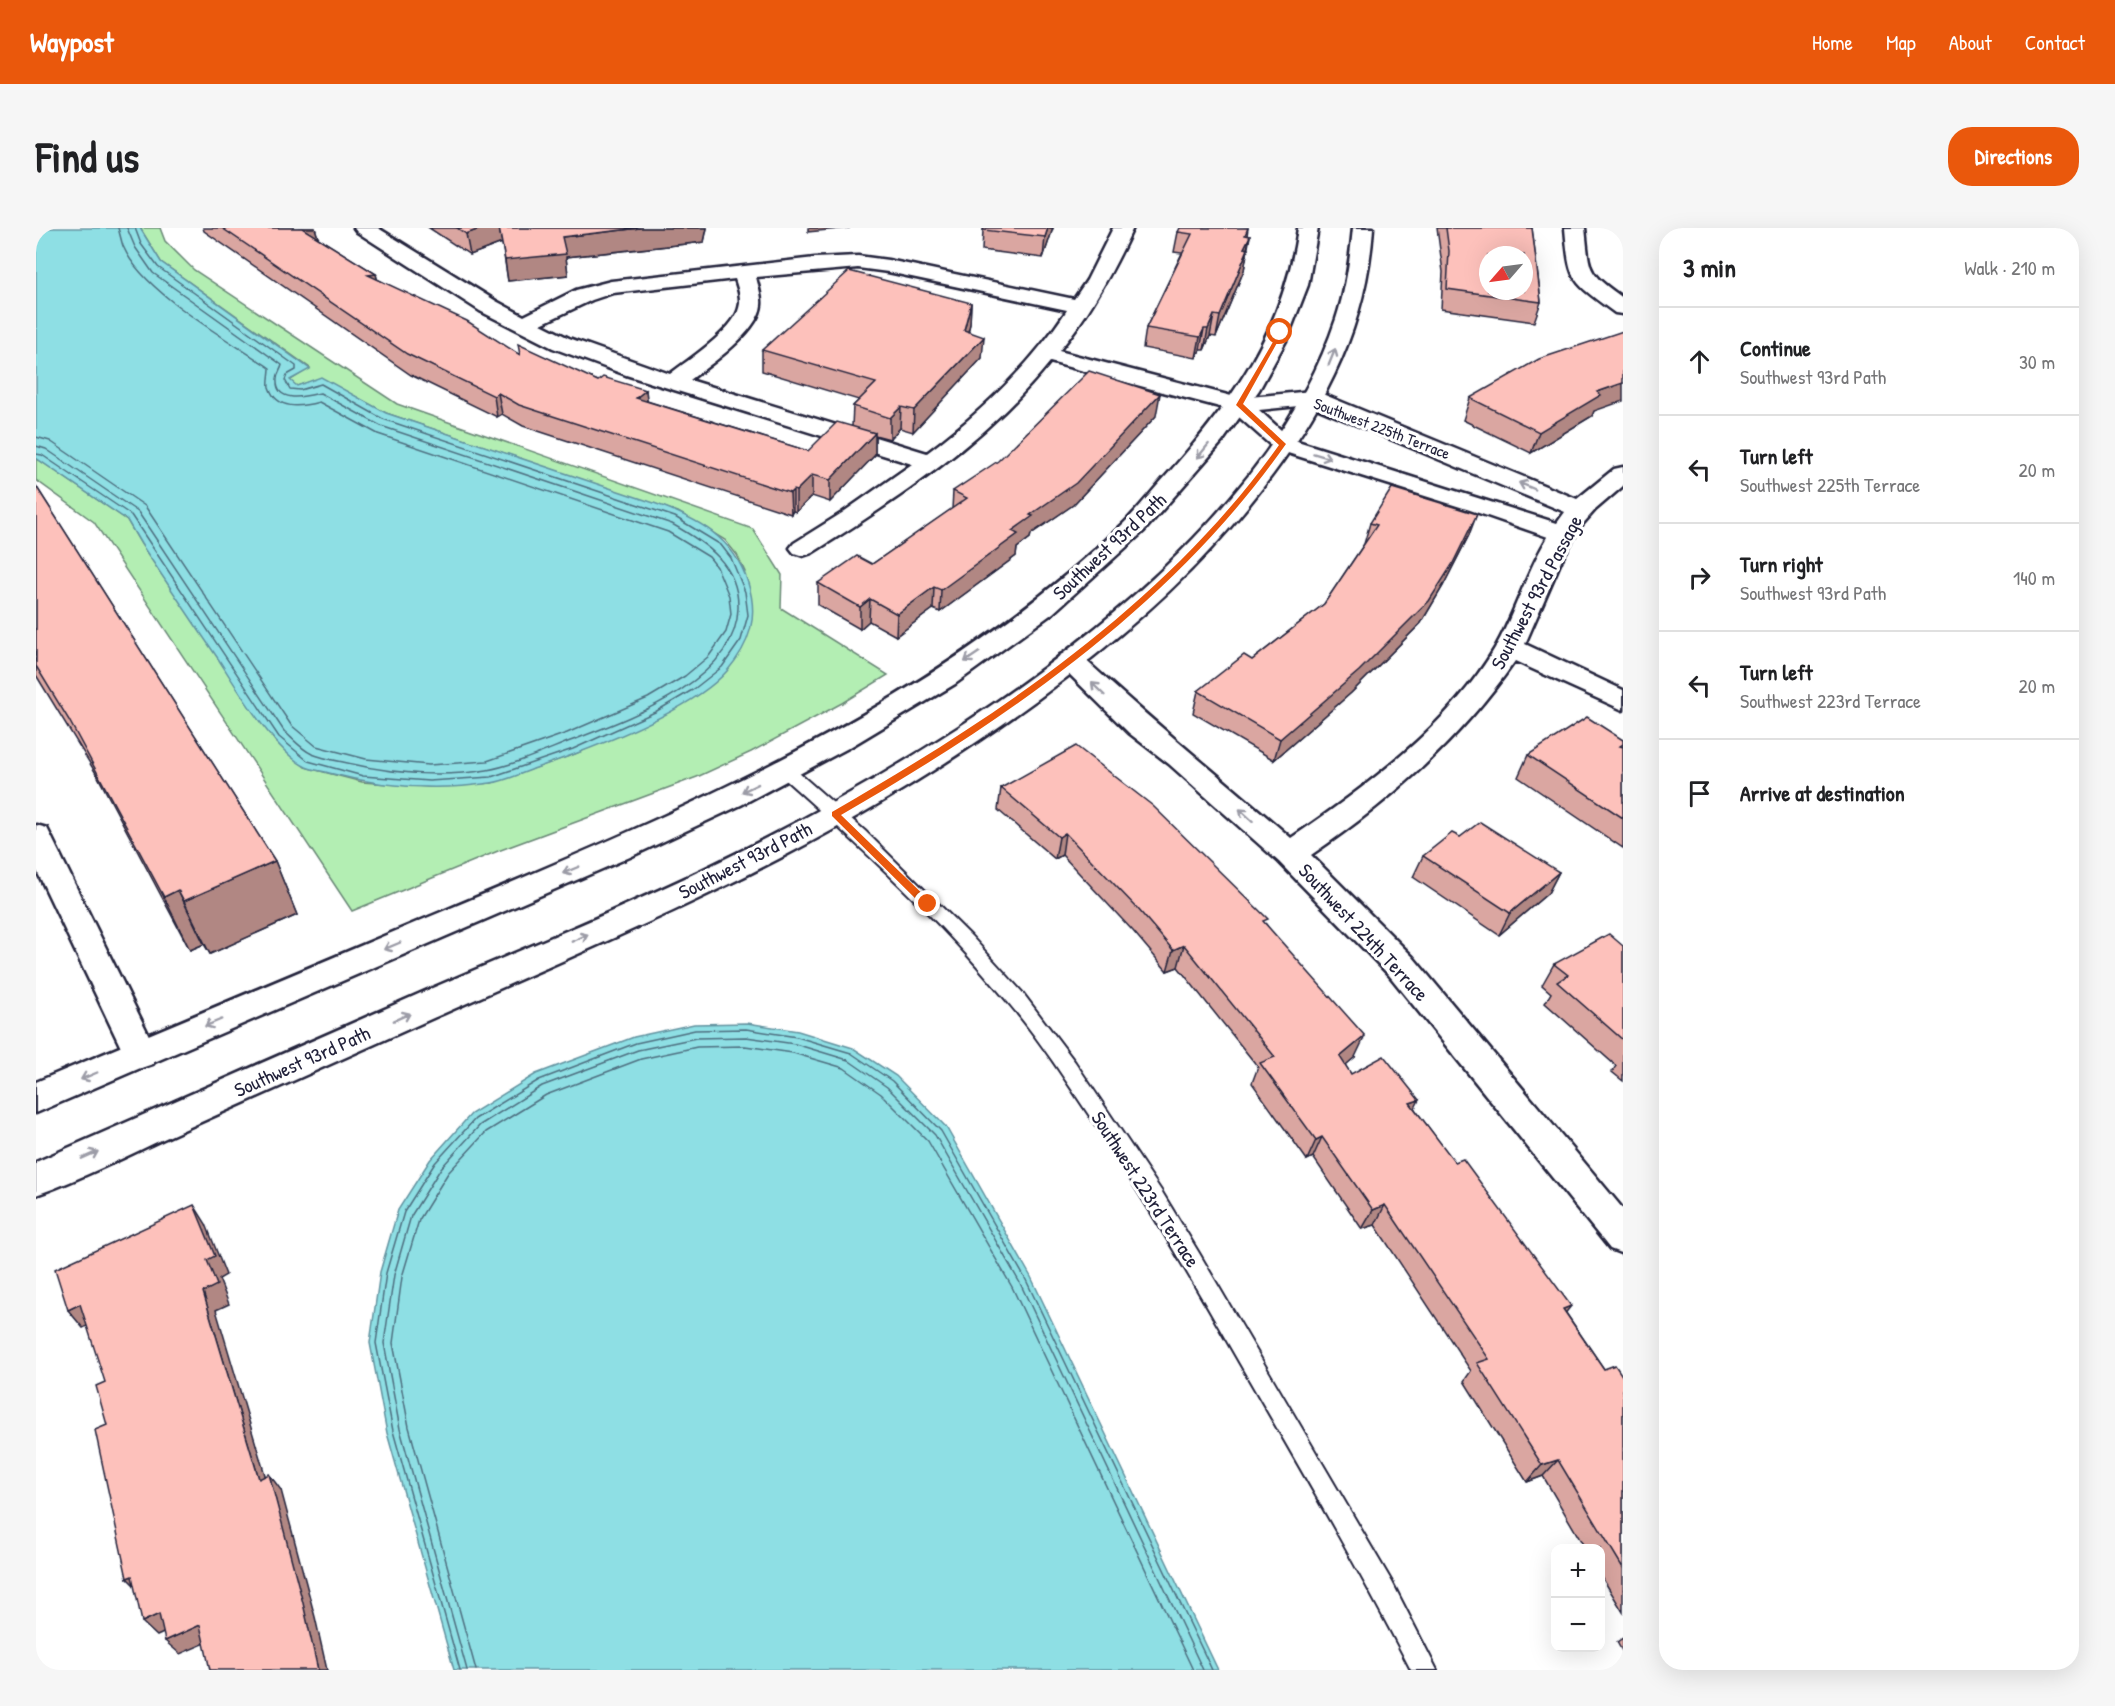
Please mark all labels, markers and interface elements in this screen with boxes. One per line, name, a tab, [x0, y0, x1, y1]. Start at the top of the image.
text: Waypost	[30, 23, 114, 61]
text: Home	[1812, 28, 1853, 57]
text: Map	[1886, 28, 1916, 57]
text: About	[1949, 28, 1992, 57]
text: Contact	[2025, 28, 2085, 57]
button: Directions	[1948, 127, 2079, 186]
text: Find us	[36, 128, 139, 185]
north arrow	[1479, 246, 1533, 300]
text: 3 min	[1683, 250, 1736, 285]
text: Walk · 210 m	[1964, 254, 2055, 281]
route start	[1266, 318, 1292, 344]
text: Continue	[1740, 333, 1811, 363]
icon: ahead	[1683, 345, 1716, 378]
text: 30 m	[2019, 348, 2055, 375]
one-way arrow	[1327, 349, 1338, 367]
text: Southwest 93rd Path	[1740, 363, 1886, 390]
street label: Southwest 225th Terrace	[1311, 392, 1454, 464]
text: Turn left	[1740, 441, 1813, 471]
one-way arrow	[1197, 443, 1210, 459]
one-way arrow	[1312, 451, 1331, 462]
icon: left	[1683, 453, 1716, 486]
text: 20 m	[2018, 456, 2055, 483]
text: Southwest 225th Terrace	[1740, 471, 1920, 498]
one-way arrow	[1518, 480, 1536, 492]
street label: Southwest 93rd Path	[1046, 486, 1172, 606]
street label: Southwest 93rd Passage	[1484, 510, 1588, 674]
text: Turn right	[1740, 549, 1823, 579]
icon: right	[1683, 561, 1716, 594]
text: 140 m	[2013, 564, 2055, 591]
text: Southwest 93rd Path	[1740, 579, 1886, 606]
one-way arrow	[964, 651, 981, 663]
text: Turn left	[1740, 657, 1813, 687]
icon: left	[1683, 669, 1716, 702]
text: 20 m	[2018, 672, 2055, 699]
one-way arrow	[1090, 681, 1105, 696]
text: Southwest 223rd Terrace	[1740, 687, 1921, 714]
icon: arrive	[1683, 777, 1716, 810]
text: Arrive at destination	[1740, 778, 1905, 808]
one-way arrow	[741, 783, 759, 795]
one-way arrow	[1239, 808, 1254, 822]
street label: Southwest 93rd Path	[674, 815, 816, 905]
street label: Southwest 224th Terrace	[1293, 857, 1435, 1007]
one-way arrow	[563, 865, 581, 876]
route end	[914, 890, 940, 916]
one-way arrow	[571, 931, 589, 943]
one-way arrow	[383, 942, 401, 953]
one-way arrow	[393, 1010, 411, 1022]
one-way arrow	[204, 1018, 222, 1029]
street label: Southwest 93rd Path	[230, 1019, 374, 1103]
one-way arrow	[80, 1071, 98, 1082]
street label: Southwest 223rd Terrace	[1085, 1106, 1207, 1272]
one-way arrow	[80, 1149, 98, 1160]
map controls	[1551, 1544, 1605, 1652]
button: +	[1551, 1544, 1605, 1598]
button: −	[1551, 1598, 1605, 1652]

